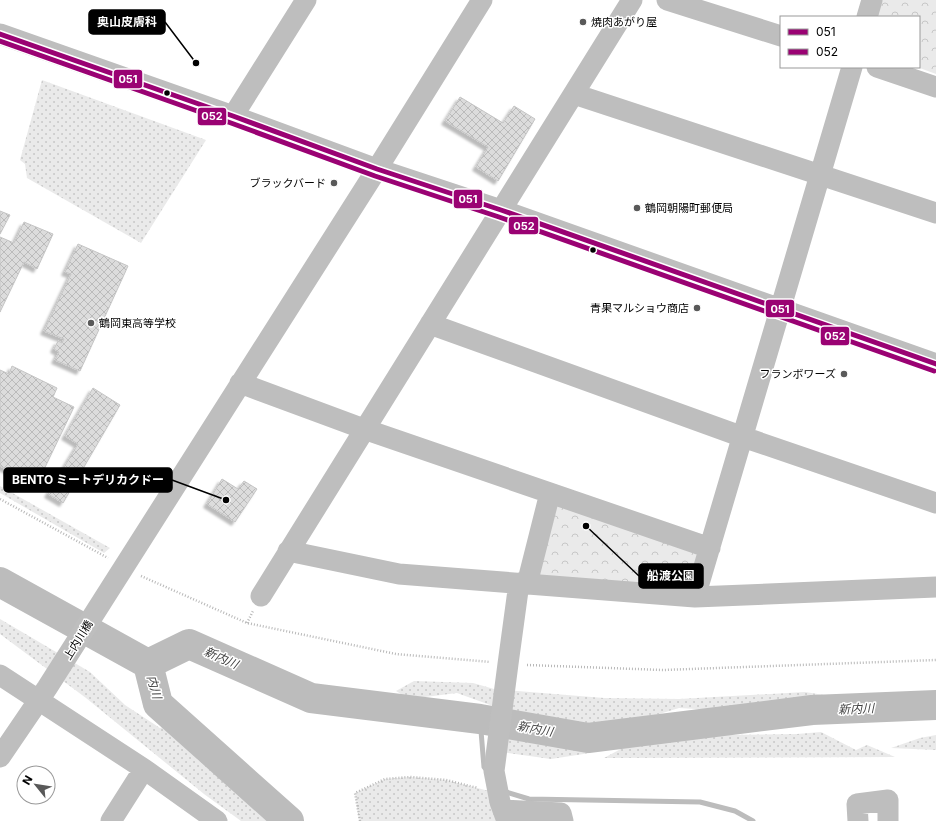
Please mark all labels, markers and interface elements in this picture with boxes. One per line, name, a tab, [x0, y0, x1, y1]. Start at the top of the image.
callout: 奥山皮膚科	[89, 10, 165, 34]
text: 奥山皮膚科	[97, 14, 157, 29]
place label: 焼肉あがり屋	[591, 15, 657, 29]
legend	[780, 16, 920, 68]
marker: 焼肉あがり屋	[578, 17, 588, 27]
text: 051	[816, 24, 836, 39]
text: 052	[816, 44, 838, 59]
line badge: 051	[113, 69, 143, 89]
text: 051	[118, 72, 138, 86]
unlabelled marker	[162, 88, 172, 98]
line badge: 052	[197, 107, 227, 126]
text: 052	[201, 109, 223, 123]
place label: ブラックバード	[250, 176, 326, 190]
marker: ブラックバード	[329, 178, 339, 188]
line badge: 051	[453, 189, 483, 209]
text: 051	[458, 192, 478, 206]
place label: 鶴岡朝陽町郵便局	[645, 201, 733, 215]
marker: 鶴岡朝陽町郵便局	[632, 203, 642, 213]
line badge: 052	[508, 216, 539, 235]
text: 052	[513, 219, 535, 233]
unlabelled marker	[588, 245, 598, 255]
line badge: 051	[765, 299, 795, 318]
place label: 青果マルショウ商店	[590, 301, 689, 315]
text: 051	[770, 302, 790, 316]
marker: 青果マルショウ商店	[692, 303, 702, 313]
place label: 鶴岡東高等学校	[99, 316, 176, 330]
marker: 鶴岡東高等学校	[86, 318, 96, 328]
line badge: 052	[820, 326, 850, 346]
text: 052	[824, 329, 846, 343]
place label: フランボワーズ	[760, 367, 836, 381]
marker: フランボワーズ	[839, 369, 849, 379]
callout: BENTO ミートデリカクドー	[4, 468, 172, 492]
text: BENTO ミートデリカクドー	[12, 472, 164, 487]
callout: 船渡公園	[639, 564, 703, 588]
text: 船渡公園	[647, 568, 695, 583]
street label: 上内川橋	[60, 618, 96, 662]
water label: 新内川	[202, 643, 243, 673]
water label: 内川	[144, 673, 165, 702]
water label: 新内川	[838, 700, 876, 717]
water label: 新内川	[516, 718, 556, 739]
north arrow	[16, 765, 56, 805]
text: N	[19, 773, 35, 787]

